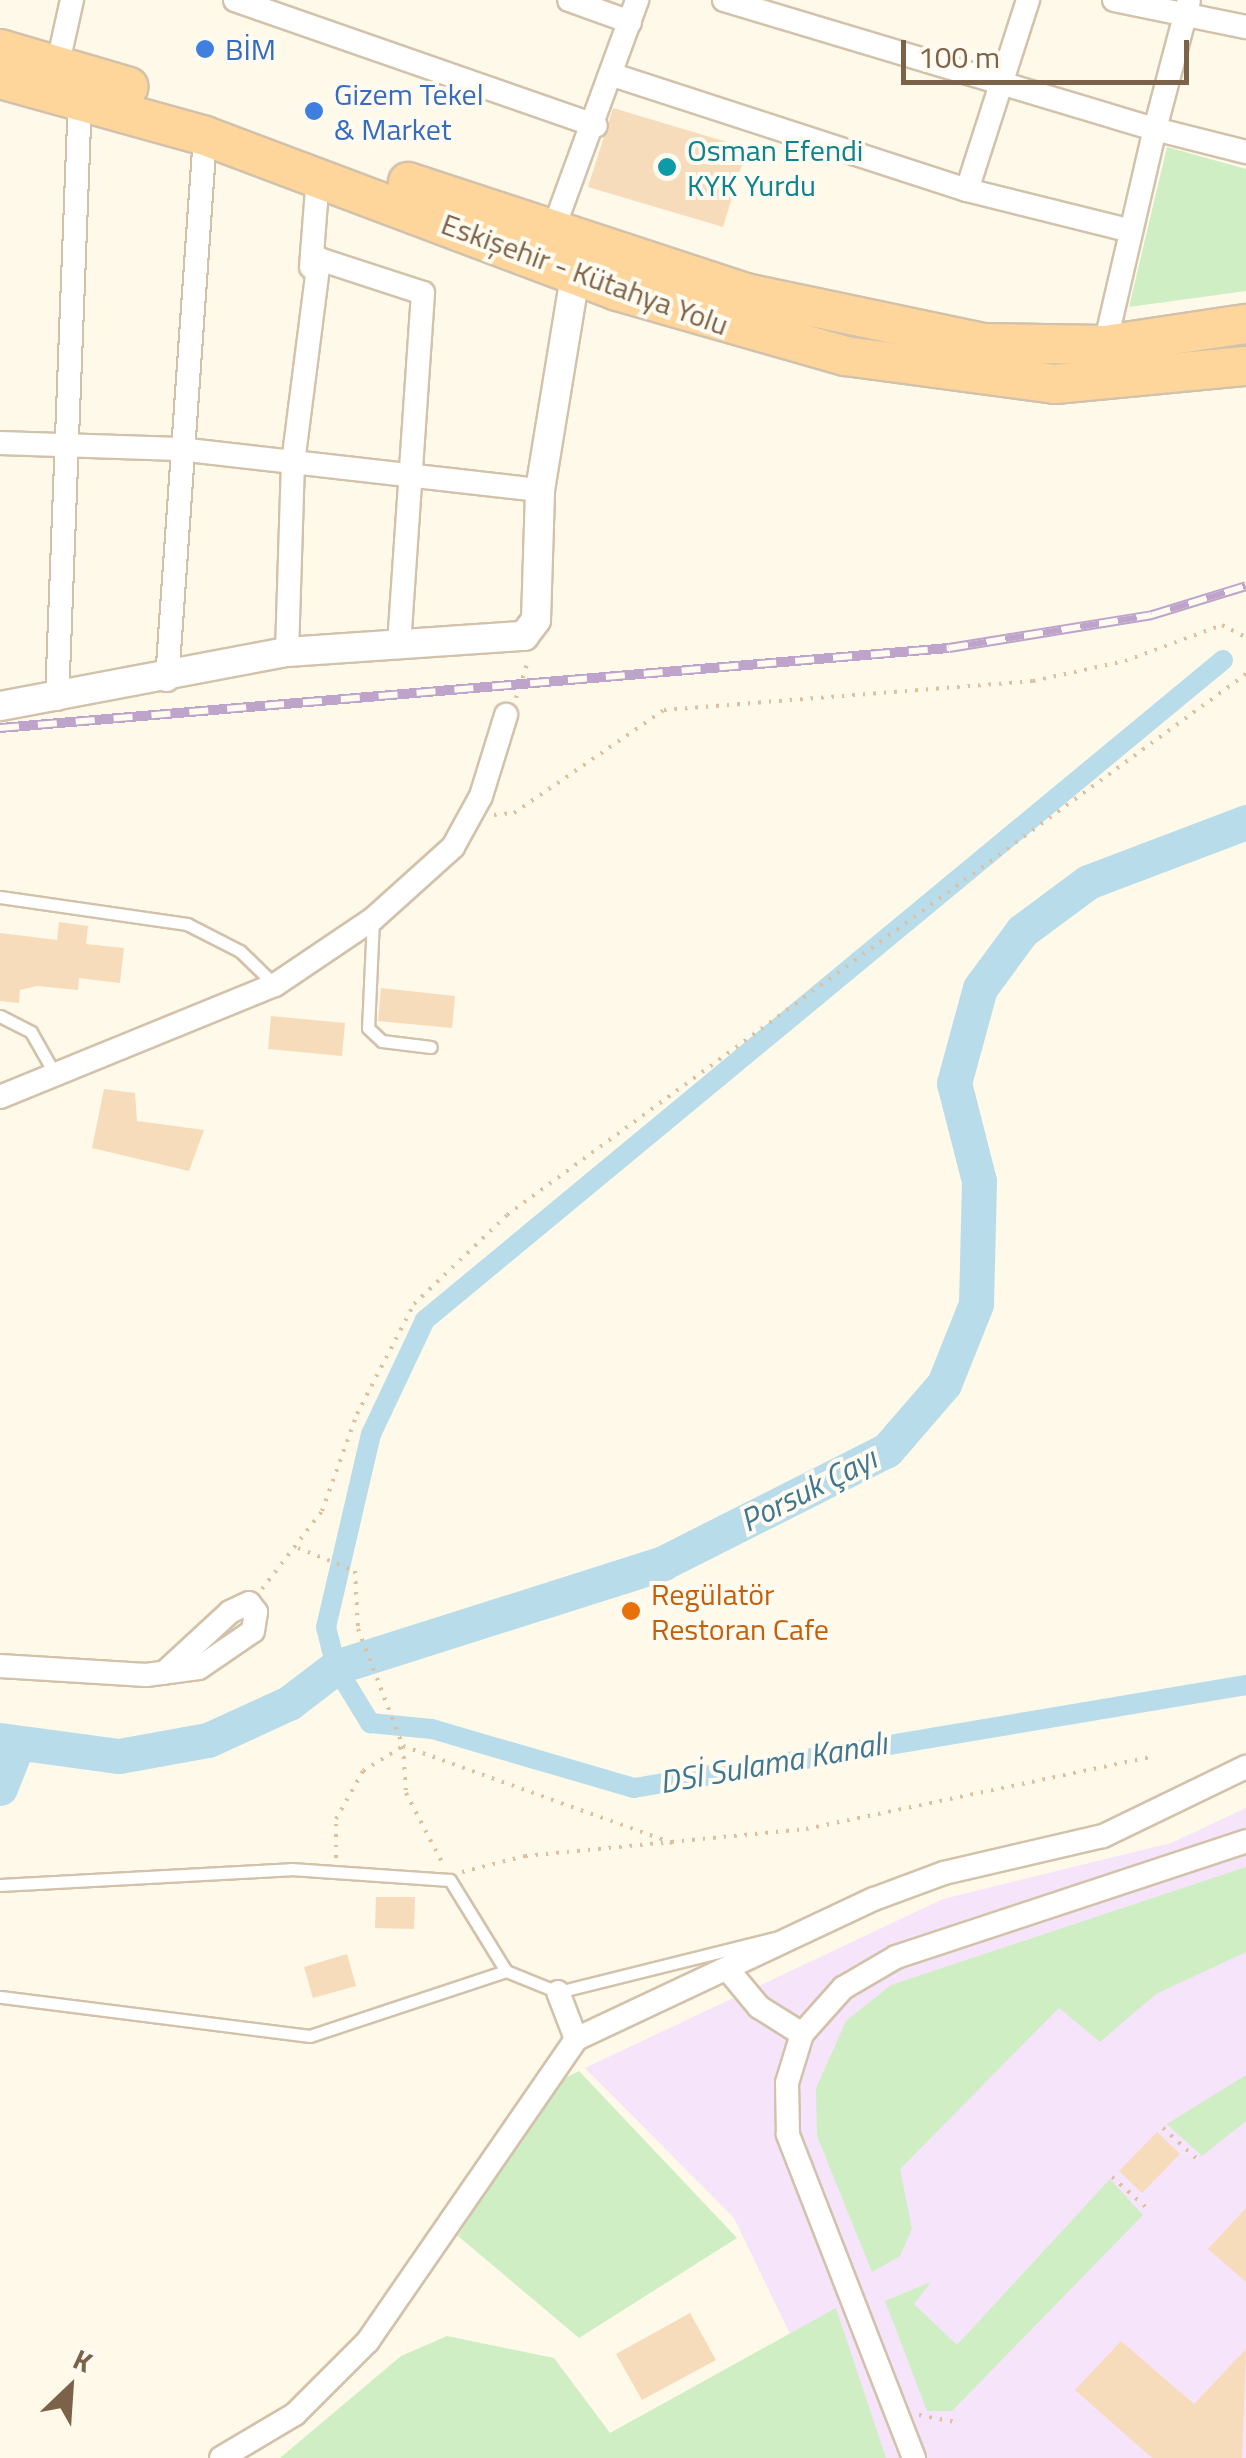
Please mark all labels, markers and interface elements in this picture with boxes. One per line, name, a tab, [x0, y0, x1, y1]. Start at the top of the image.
scale bar	[906, 20, 1194, 82]
place label: BİM	[225, 31, 276, 67]
text: 100 m	[918, 34, 1000, 80]
marker: BİM	[194, 38, 216, 60]
place label: Gizem Tekel & Market	[334, 76, 484, 146]
marker: Gizem Tekel & Market	[303, 100, 325, 122]
place label: Osman Efendi KYK Yurdu	[687, 132, 863, 202]
marker: Osman Efendi KYK Yurdu	[656, 156, 678, 178]
street label: Eskişehir - Kütahya Yolu	[437, 205, 733, 343]
water label: Porsuk Çayı	[734, 1438, 882, 1540]
place label: Regülatör Restoran Cafe	[651, 1576, 829, 1646]
marker: Regülatör Restoran Cafe	[620, 1600, 642, 1622]
water label: DSİ Sulama Kanalı	[656, 1723, 890, 1801]
text: K	[66, 2337, 99, 2383]
north arrow	[20, 2338, 120, 2438]

